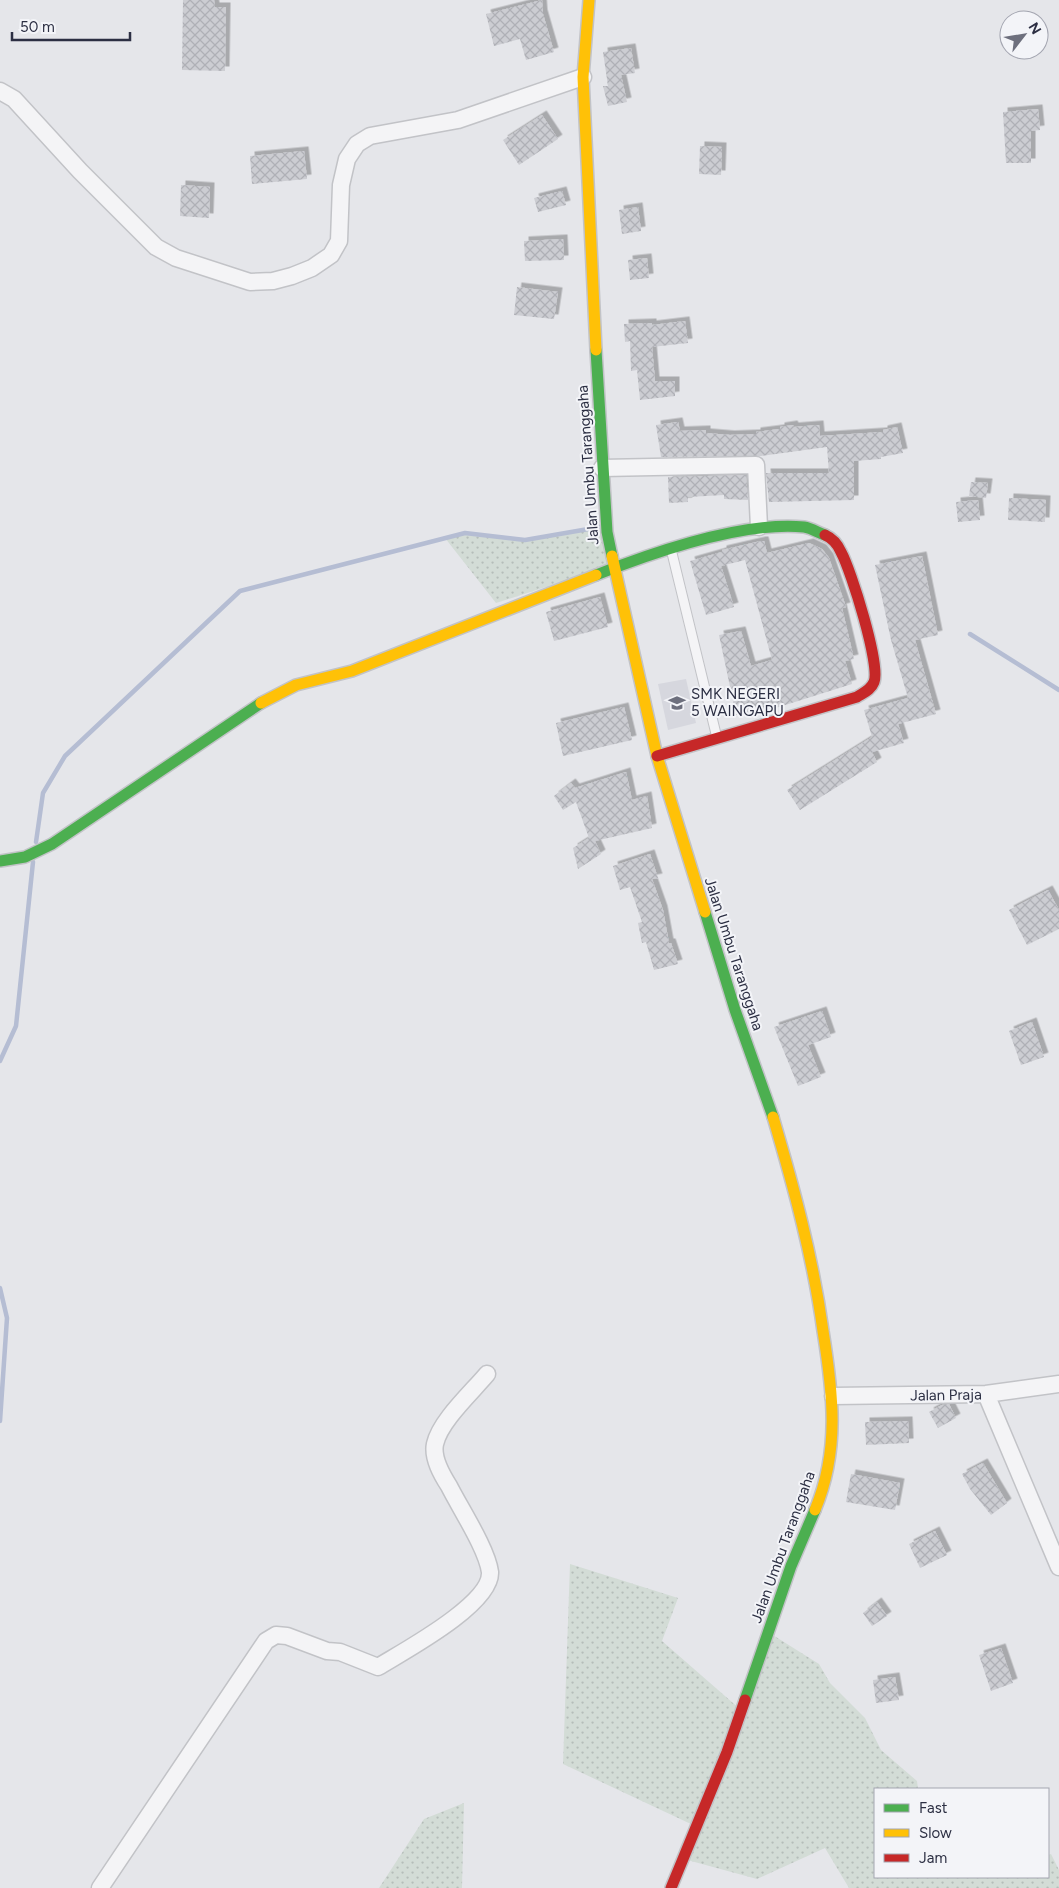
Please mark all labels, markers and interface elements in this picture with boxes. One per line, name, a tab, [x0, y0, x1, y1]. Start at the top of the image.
scale bar	[12, 10, 130, 42]
north arrow	[999, 10, 1049, 60]
text: 50 m	[20, 18, 55, 36]
text: N	[1025, 20, 1045, 38]
street label: Jalan Umbu Taranggaha	[573, 385, 603, 545]
place label: SMK NEGERI 5 WAINGAPU	[691, 685, 784, 720]
school or university icon: SMK NEGERI 5 WAINGAPU	[667, 693, 687, 713]
street label: Jalan Umbu Taranggaha	[701, 875, 767, 1033]
street label: Jalan Praja	[910, 1385, 982, 1405]
street label: Jalan Umbu Taranggaha	[747, 1469, 819, 1625]
legend	[874, 1788, 1049, 1878]
text: Fast	[919, 1799, 948, 1817]
text: Slow	[919, 1824, 952, 1842]
text: Jam	[919, 1849, 947, 1867]

